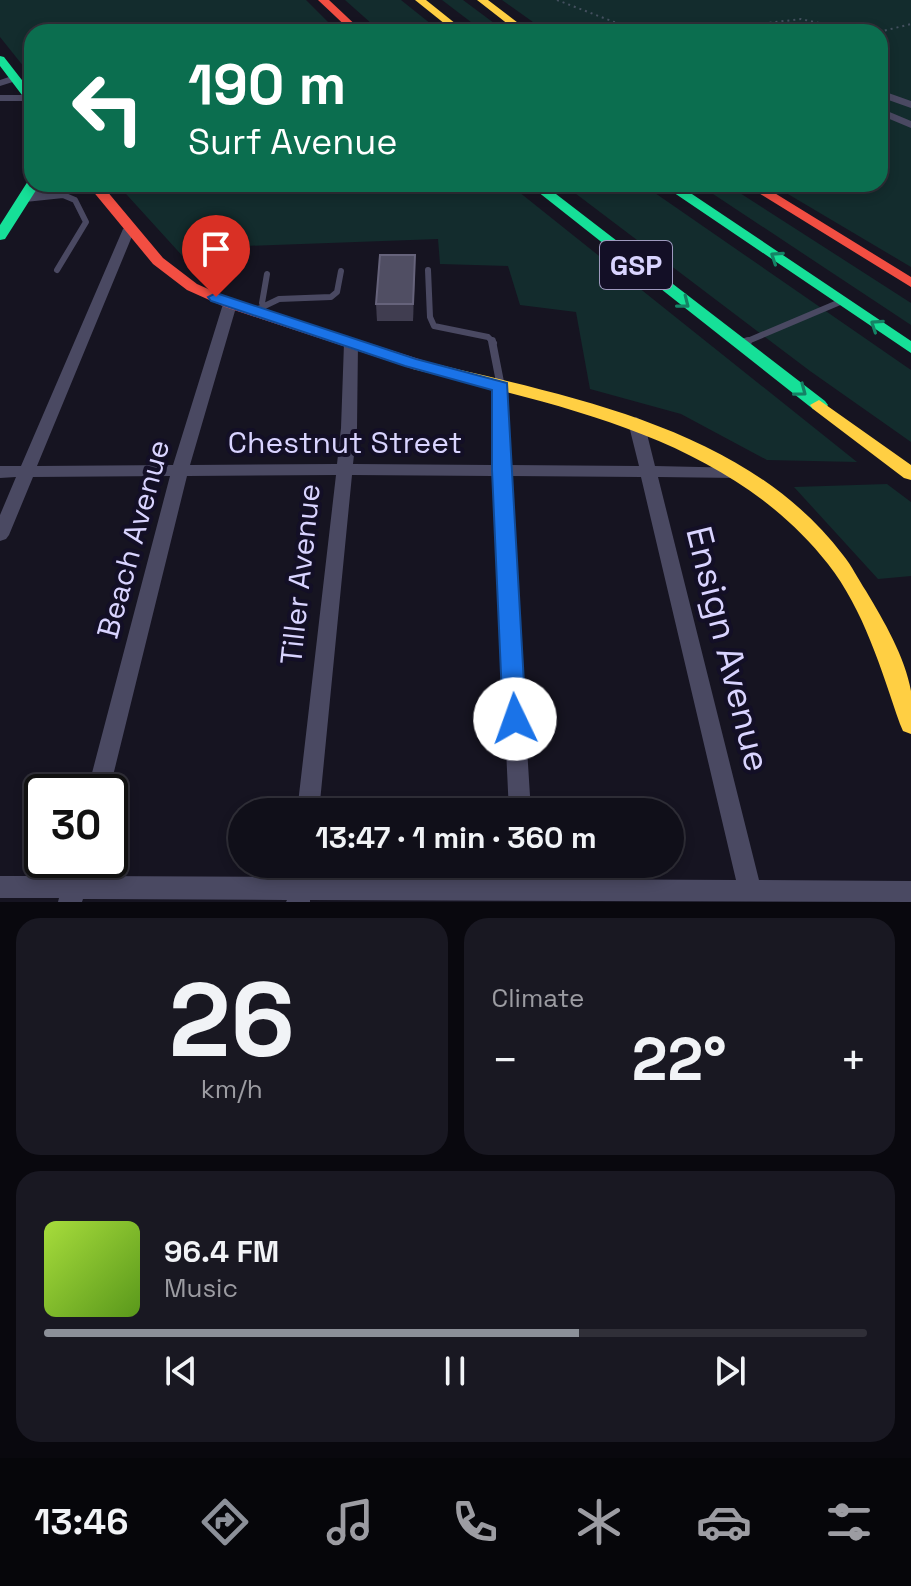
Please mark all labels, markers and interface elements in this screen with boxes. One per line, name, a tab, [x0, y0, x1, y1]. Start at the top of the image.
text: 190 m	[188, 49, 346, 120]
icon: left	[56, 56, 160, 160]
text: Surf Avenue	[188, 119, 398, 165]
pin	[182, 215, 250, 297]
icon: arrive	[194, 227, 238, 271]
road number: GSP	[600, 241, 672, 289]
one-way arrow	[770, 252, 785, 267]
one-way arrow	[675, 293, 690, 307]
one-way arrow	[870, 320, 884, 335]
one-way arrow	[792, 382, 807, 396]
street label: Chestnut Street	[228, 423, 462, 462]
street label: Beach Avenue	[88, 435, 178, 643]
street label: Tiller Avenue	[271, 482, 329, 666]
street label: Ensign Avenue	[675, 522, 781, 776]
position arrow	[473, 677, 557, 761]
speed limit sign: 30	[24, 774, 128, 878]
text: 13:47 · 1 min · 360 m	[315, 818, 597, 857]
text: 26	[169, 954, 295, 1086]
text: Climate	[492, 981, 584, 1015]
text: 22°	[632, 1021, 727, 1098]
text: −	[492, 1032, 519, 1088]
text: +	[840, 1032, 867, 1088]
text: km/h	[201, 1072, 263, 1106]
text: 96.4 FM	[164, 1232, 279, 1271]
text: Music	[164, 1271, 238, 1305]
icon: previous	[159, 1349, 203, 1393]
icon: pause	[433, 1349, 477, 1393]
icon: next	[708, 1349, 752, 1393]
icon: directions	[197, 1494, 253, 1550]
icon: music	[322, 1494, 378, 1550]
icon: phone	[447, 1494, 503, 1550]
icon: climate	[571, 1494, 627, 1550]
icon: car	[696, 1494, 752, 1550]
icon: filters	[821, 1494, 877, 1550]
text: 13:46	[34, 1499, 128, 1545]

